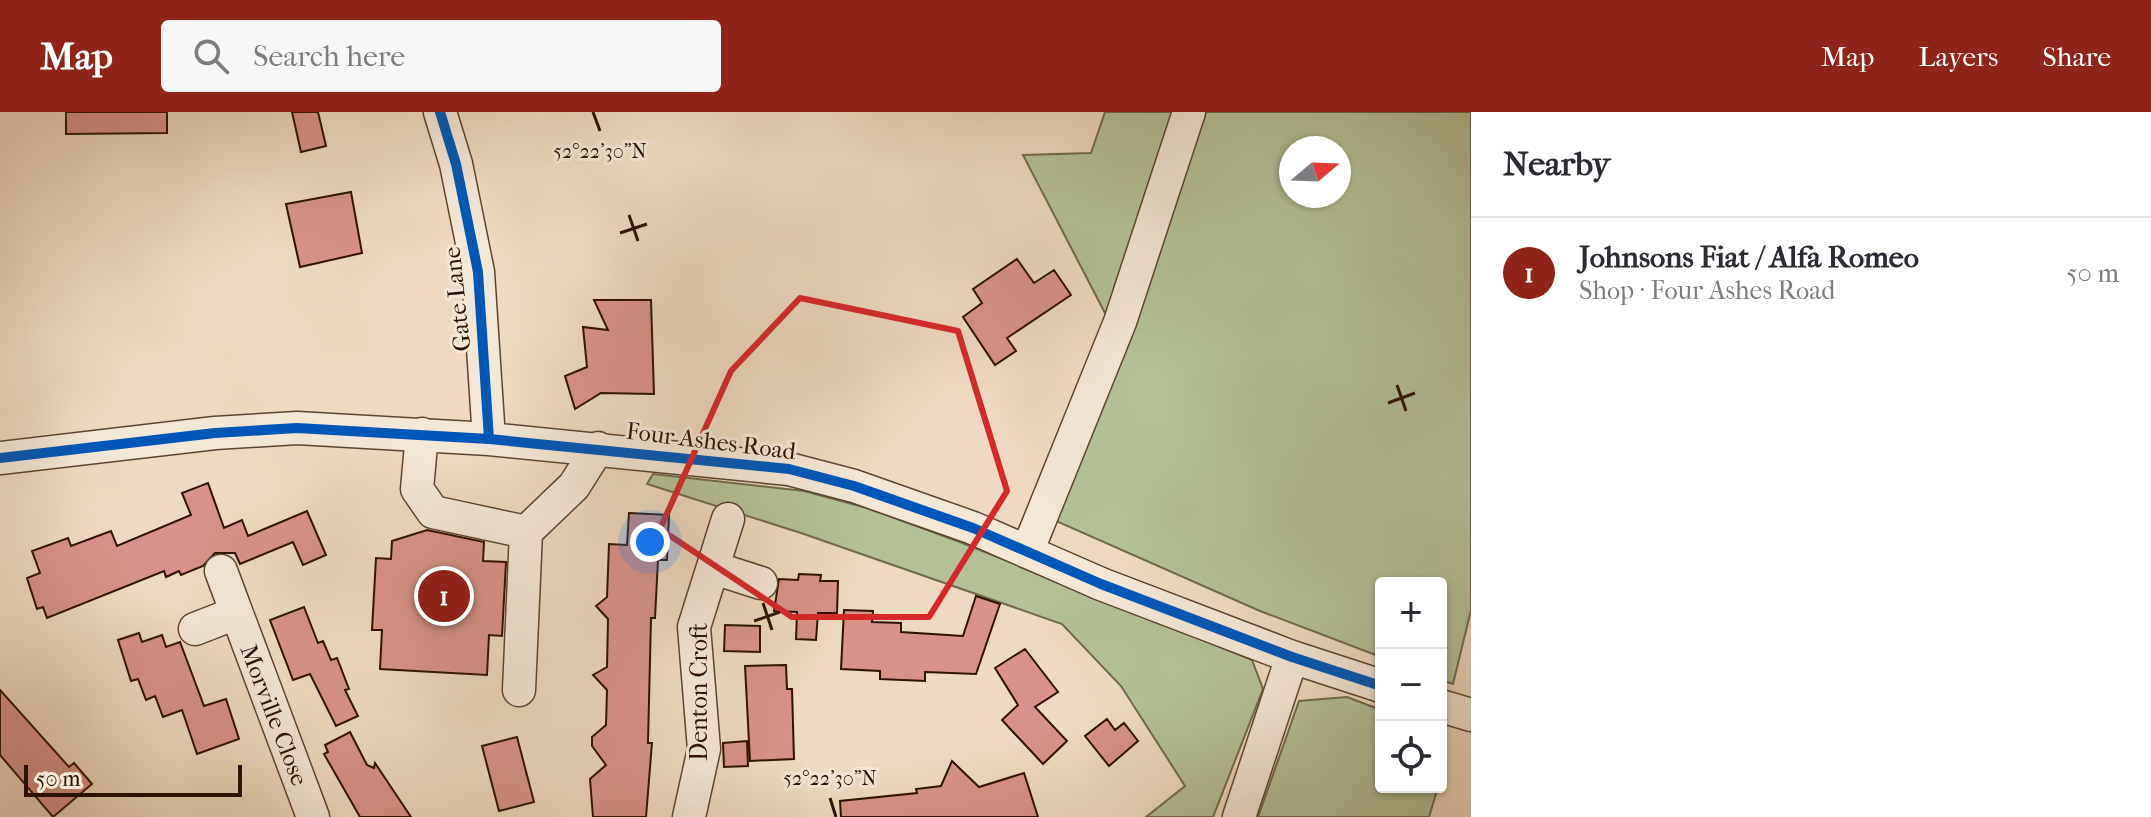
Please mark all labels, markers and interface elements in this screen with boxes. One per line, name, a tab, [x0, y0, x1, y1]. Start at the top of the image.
search box	[161, 20, 721, 92]
text: Map	[40, 34, 113, 79]
icon: search	[189, 34, 233, 78]
text: Search here	[253, 39, 405, 74]
text: Map	[1821, 40, 1874, 73]
text: Layers	[1918, 40, 1998, 73]
text: Share	[2042, 40, 2111, 73]
north arrow	[1279, 136, 1351, 208]
text: 52°22'30"N	[553, 140, 647, 163]
text: Nearby	[1503, 144, 1610, 184]
text: Johnsons Fiat / Alfa Romeo	[1579, 240, 1919, 275]
street label: Gate Lane	[438, 245, 476, 353]
text: 1	[1524, 258, 1534, 289]
text: 50 m	[2066, 258, 2119, 289]
text: Shop · Four Ashes Road	[1579, 275, 1835, 306]
street label: Four Ashes Road	[625, 417, 798, 465]
your location	[630, 522, 670, 562]
pin: 1	[418, 566, 470, 626]
map controls	[1375, 577, 1447, 793]
button: +	[1375, 577, 1447, 649]
street label: Denton Croft	[685, 622, 713, 761]
street label: Morville Close	[234, 641, 314, 790]
button: −	[1375, 649, 1447, 721]
button: locate	[1375, 721, 1447, 793]
scale bar	[24, 761, 242, 797]
text: 50 m	[36, 766, 81, 792]
text: 52°22'30"N	[783, 767, 877, 790]

